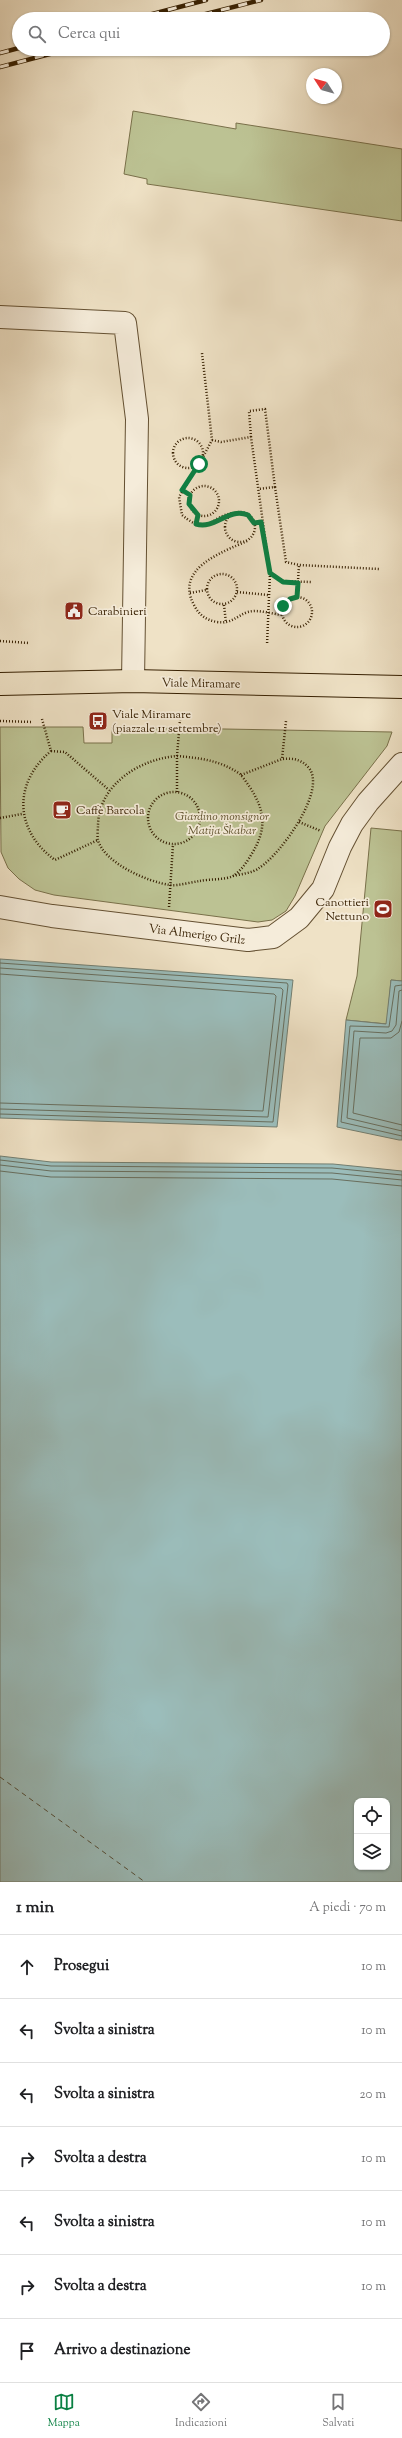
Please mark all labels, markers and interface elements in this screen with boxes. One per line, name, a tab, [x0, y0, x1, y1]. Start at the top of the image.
search box	[12, 12, 390, 56]
icon: search	[26, 23, 48, 45]
text: Cerca qui	[58, 24, 120, 45]
north arrow	[306, 68, 342, 104]
route start	[190, 455, 208, 473]
route end	[274, 597, 292, 615]
public building icon: Carabinieri	[63, 600, 85, 622]
place label: Carabinieri	[88, 603, 147, 621]
street label: Viale Miramare	[161, 674, 241, 694]
place label: Viale Miramare (piazzale 11 settembre)	[112, 706, 221, 738]
bus stop icon: Viale Miramare (piazzale 11 settembre)	[87, 710, 109, 732]
cafe icon: Caffè Barcola	[51, 799, 73, 821]
place label: Caffè Barcola	[76, 802, 145, 820]
park label: Giardino monsignor Matija Škabar	[175, 808, 270, 840]
place label: Canottieri Nettuno	[315, 894, 370, 926]
sports icon: Canottieri Nettuno	[372, 898, 394, 920]
street label: Via Almerigo Grilz	[147, 920, 247, 950]
map controls	[354, 1798, 390, 1870]
button: locate	[354, 1798, 390, 1834]
button: layers	[354, 1834, 390, 1870]
text: 1 min	[16, 1896, 54, 1920]
text: A piedi · 70 m	[309, 1899, 386, 1917]
icon: ahead	[16, 1956, 38, 1978]
text: Prosegui	[54, 1956, 109, 1977]
text: 10 m	[361, 1958, 386, 1976]
icon: left	[16, 2020, 38, 2042]
text: Svolta a sinistra	[54, 2020, 155, 2041]
text: 10 m	[361, 2022, 386, 2040]
icon: left	[16, 2084, 38, 2106]
text: Svolta a sinistra	[54, 2084, 155, 2105]
text: 20 m	[360, 2086, 386, 2104]
icon: right	[16, 2148, 38, 2170]
text: Svolta a destra	[54, 2148, 147, 2169]
text: 10 m	[361, 2150, 386, 2168]
icon: left	[16, 2212, 38, 2234]
text: Svolta a sinistra	[54, 2212, 155, 2233]
text: 10 m	[361, 2214, 386, 2232]
icon: right	[16, 2276, 38, 2298]
text: Svolta a destra	[54, 2276, 147, 2297]
text: 10 m	[361, 2278, 386, 2296]
icon: arrive	[16, 2340, 38, 2362]
text: Arrivo a destinazione	[54, 2340, 190, 2361]
tab: Mappa	[48, 2391, 80, 2431]
tab: Indicazioni	[175, 2391, 227, 2431]
tab: Salvati	[322, 2391, 354, 2431]

